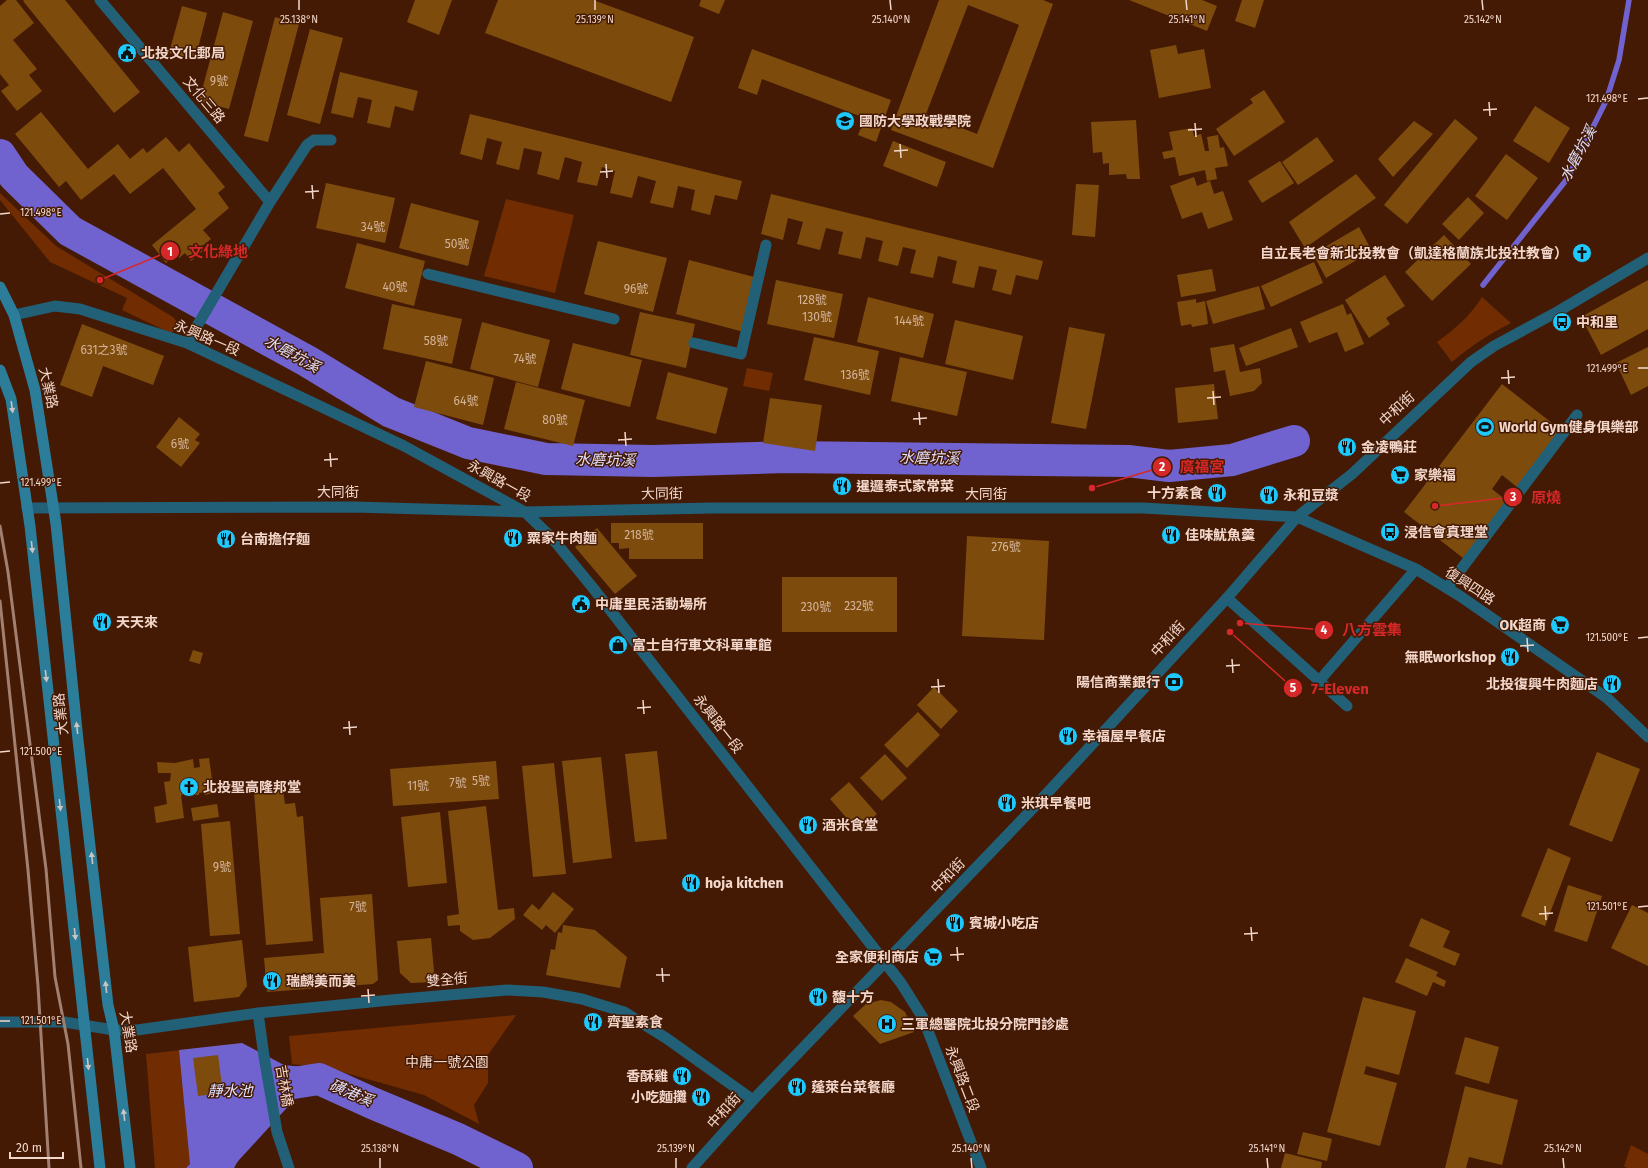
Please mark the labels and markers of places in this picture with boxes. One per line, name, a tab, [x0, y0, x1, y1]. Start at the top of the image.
public building icon: 北投文化郵局	[116, 42, 138, 64]
place label: 北投文化郵局	[141, 45, 225, 62]
school or university icon: 國防大學政戰學院	[834, 110, 856, 132]
place label: 國防大學政戰學院	[859, 113, 971, 130]
callout: 文化綠地	[160, 238, 256, 265]
church icon: 自立長老會新北投教會（凱達格蘭族北投社教會）	[1571, 242, 1593, 264]
place label: 自立長老會新北投教會（凱達格蘭族北投社教會）	[1260, 245, 1568, 262]
bus stop icon: 中和里	[1551, 311, 1573, 333]
place label: 中和里	[1576, 314, 1618, 331]
sports icon: World Gym健身俱樂部	[1474, 416, 1496, 438]
place label: World Gym健身俱樂部	[1499, 419, 1638, 436]
restaurant icon: 金凌鴨莊	[1336, 436, 1358, 458]
place label: 金凌鴨莊	[1361, 439, 1417, 456]
callout: 廣福宮	[1152, 453, 1233, 480]
supermarket icon: 家樂福	[1389, 464, 1411, 486]
place label: 家樂福	[1414, 467, 1456, 484]
restaurant icon: 暹邏泰式家常菜	[831, 475, 853, 497]
place label: 暹邏泰式家常菜	[856, 478, 954, 495]
restaurant icon: 十方素食	[1206, 482, 1228, 504]
restaurant icon: 永和豆漿	[1258, 484, 1280, 506]
callout: 原燒	[1503, 484, 1569, 511]
place label: 十方素食	[1147, 485, 1203, 502]
place label: 永和豆漿	[1283, 487, 1339, 504]
bus stop icon: 浸信會真理堂	[1379, 521, 1401, 543]
restaurant icon: 佳味魷魚羹	[1160, 524, 1182, 546]
place label: 浸信會真理堂	[1404, 524, 1488, 541]
restaurant icon: 粟家牛肉麵	[502, 527, 524, 549]
place label: 佳味魷魚羹	[1185, 527, 1255, 544]
restaurant icon: 台南擔仔麵	[215, 528, 237, 550]
place label: 粟家牛肉麵	[527, 530, 597, 547]
place label: 台南擔仔麵	[240, 531, 310, 548]
public building icon: 中庸里民活動場所	[570, 593, 592, 615]
place label: 中庸里民活動場所	[595, 596, 707, 613]
restaurant icon: 天天來	[91, 611, 113, 633]
place label: 天天來	[116, 614, 158, 631]
supermarket icon: OK超商	[1549, 614, 1571, 636]
callout: 八方雲集	[1314, 616, 1410, 643]
place label: OK超商	[1499, 617, 1546, 634]
shop icon: 富士自行車文科單車館	[607, 634, 629, 656]
place label: 富士自行車文科單車館	[632, 637, 772, 654]
restaurant icon: 無眠workshop	[1499, 646, 1521, 668]
place label: 無眠workshop	[1405, 649, 1496, 666]
bank icon: 陽信商業銀行	[1163, 671, 1185, 693]
restaurant icon: 北投復興牛肉麵店	[1601, 673, 1623, 695]
place label: 陽信商業銀行	[1076, 674, 1160, 691]
callout: 7-Eleven	[1283, 675, 1377, 702]
place label: 北投復興牛肉麵店	[1486, 676, 1598, 693]
restaurant icon: 幸福屋早餐店	[1057, 725, 1079, 747]
place label: 幸福屋早餐店	[1082, 728, 1166, 745]
church icon: 北投聖高隆邦堂	[178, 776, 200, 798]
place label: 北投聖高隆邦堂	[203, 779, 301, 796]
restaurant icon: 米琪早餐吧	[996, 792, 1018, 814]
place label: 米琪早餐吧	[1021, 795, 1091, 812]
restaurant icon: 酒米食堂	[797, 814, 819, 836]
place label: 酒米食堂	[822, 817, 878, 834]
restaurant icon: hoja kitchen	[680, 872, 702, 894]
place label: hoja kitchen	[705, 875, 784, 892]
restaurant icon: 賓城小吃店	[944, 912, 966, 934]
place label: 賓城小吃店	[969, 915, 1039, 932]
supermarket icon: 全家便利商店	[922, 946, 944, 968]
place label: 全家便利商店	[835, 949, 919, 966]
restaurant icon: 瑞麟美而美	[261, 970, 283, 992]
place label: 瑞麟美而美	[286, 973, 356, 990]
restaurant icon: 馥十方	[807, 986, 829, 1008]
place label: 馥十方	[832, 989, 874, 1006]
restaurant icon: 齊聖素食	[582, 1011, 604, 1033]
hospital icon: 三軍總醫院北投分院門診處	[876, 1013, 898, 1035]
place label: 齊聖素食	[607, 1014, 663, 1031]
place label: 三軍總醫院北投分院門診處	[901, 1016, 1069, 1033]
restaurant icon: 香酥雞	[671, 1065, 693, 1087]
place label: 香酥雞	[626, 1068, 668, 1085]
restaurant icon: 蓬萊台菜餐廳	[786, 1076, 808, 1098]
place label: 蓬萊台菜餐廳	[811, 1079, 895, 1096]
restaurant icon: 小吃麵攤	[690, 1086, 712, 1108]
place label: 小吃麵攤	[631, 1089, 687, 1106]

